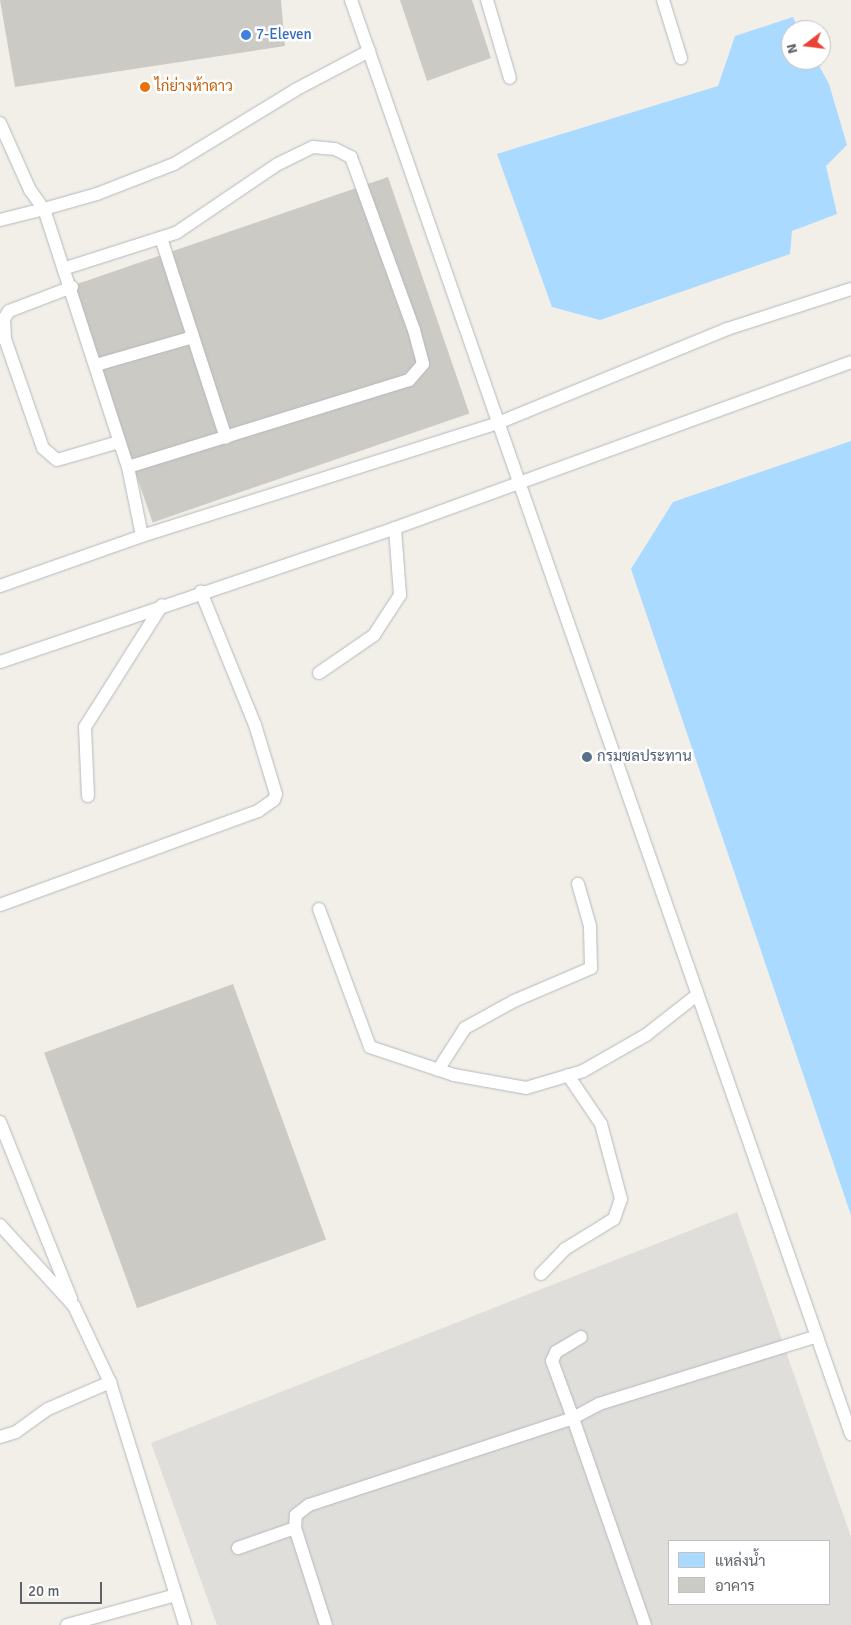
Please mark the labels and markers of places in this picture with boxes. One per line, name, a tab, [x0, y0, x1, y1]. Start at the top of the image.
place label: 7-Eleven	[256, 26, 312, 44]
marker: 7-Eleven	[240, 29, 252, 41]
place label: ไก่ย่างห้าดาว	[155, 78, 233, 96]
marker: ไก่ย่างห้าดาว	[139, 81, 151, 93]
place label: กรมชลประทาน	[597, 748, 692, 766]
marker: กรมชลประทาน	[581, 751, 593, 763]

